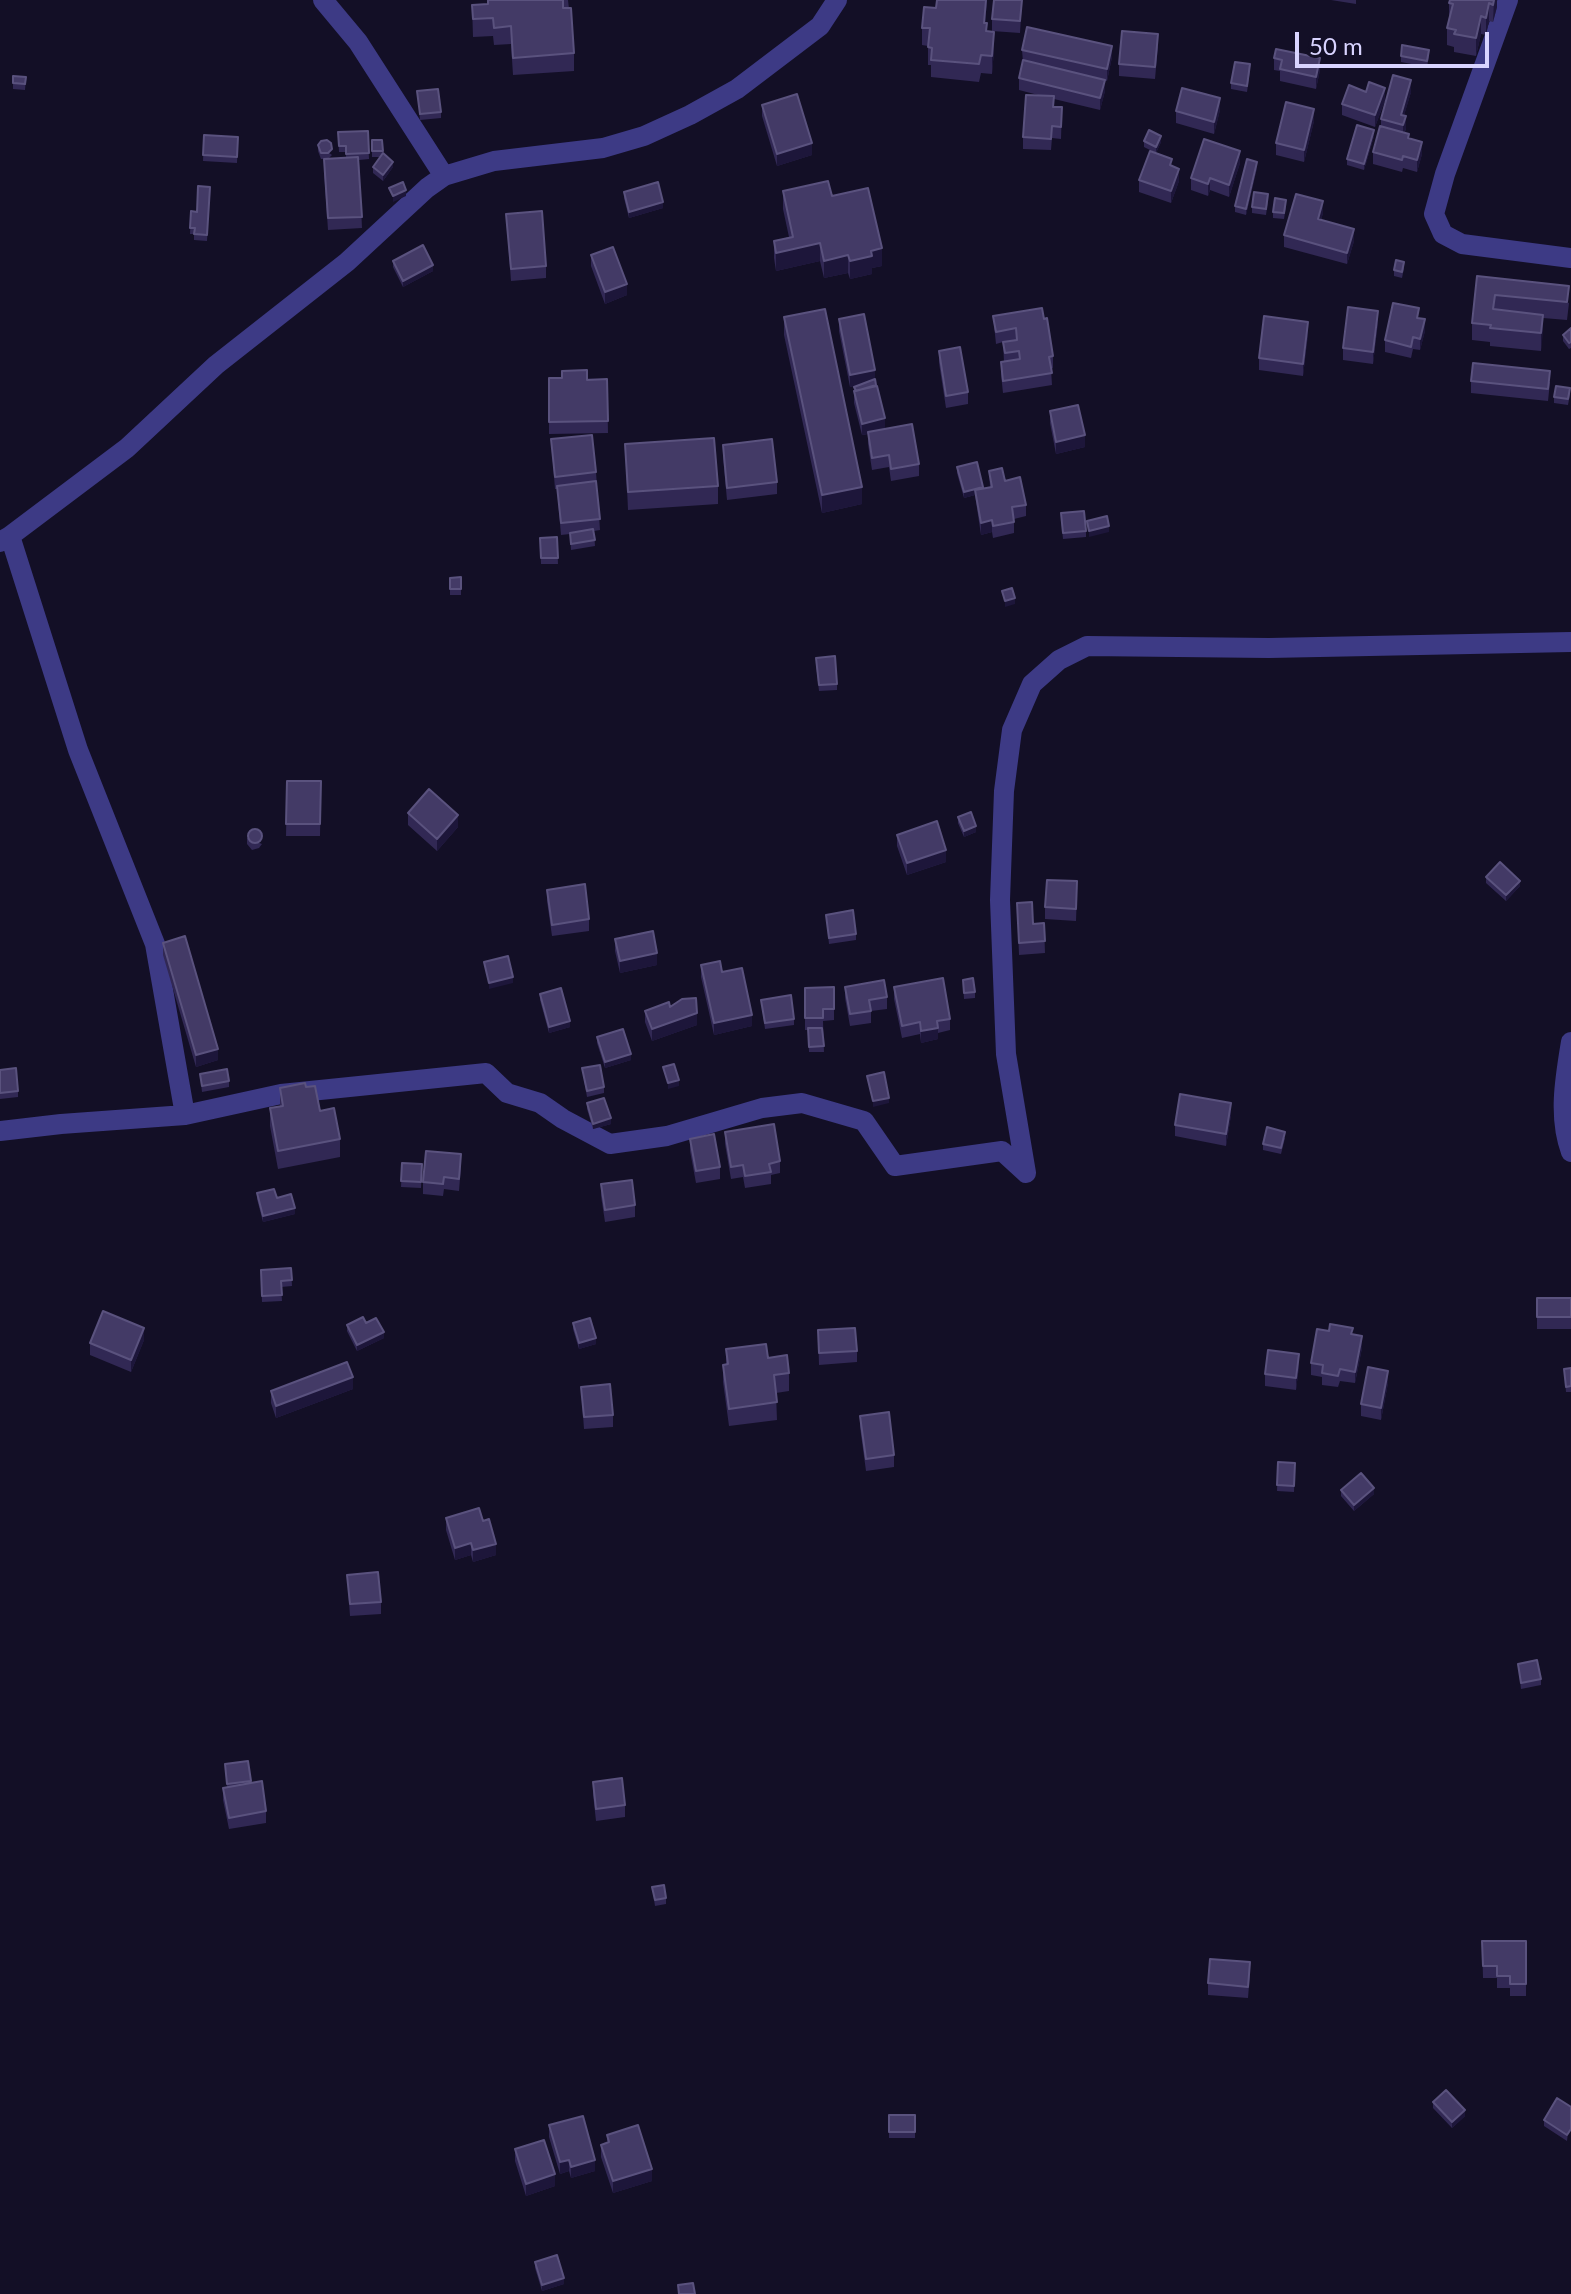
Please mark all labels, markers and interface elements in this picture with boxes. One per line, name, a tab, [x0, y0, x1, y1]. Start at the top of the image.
scale bar	[1299, 16, 1493, 66]
text: 50 m	[1309, 31, 1363, 60]

